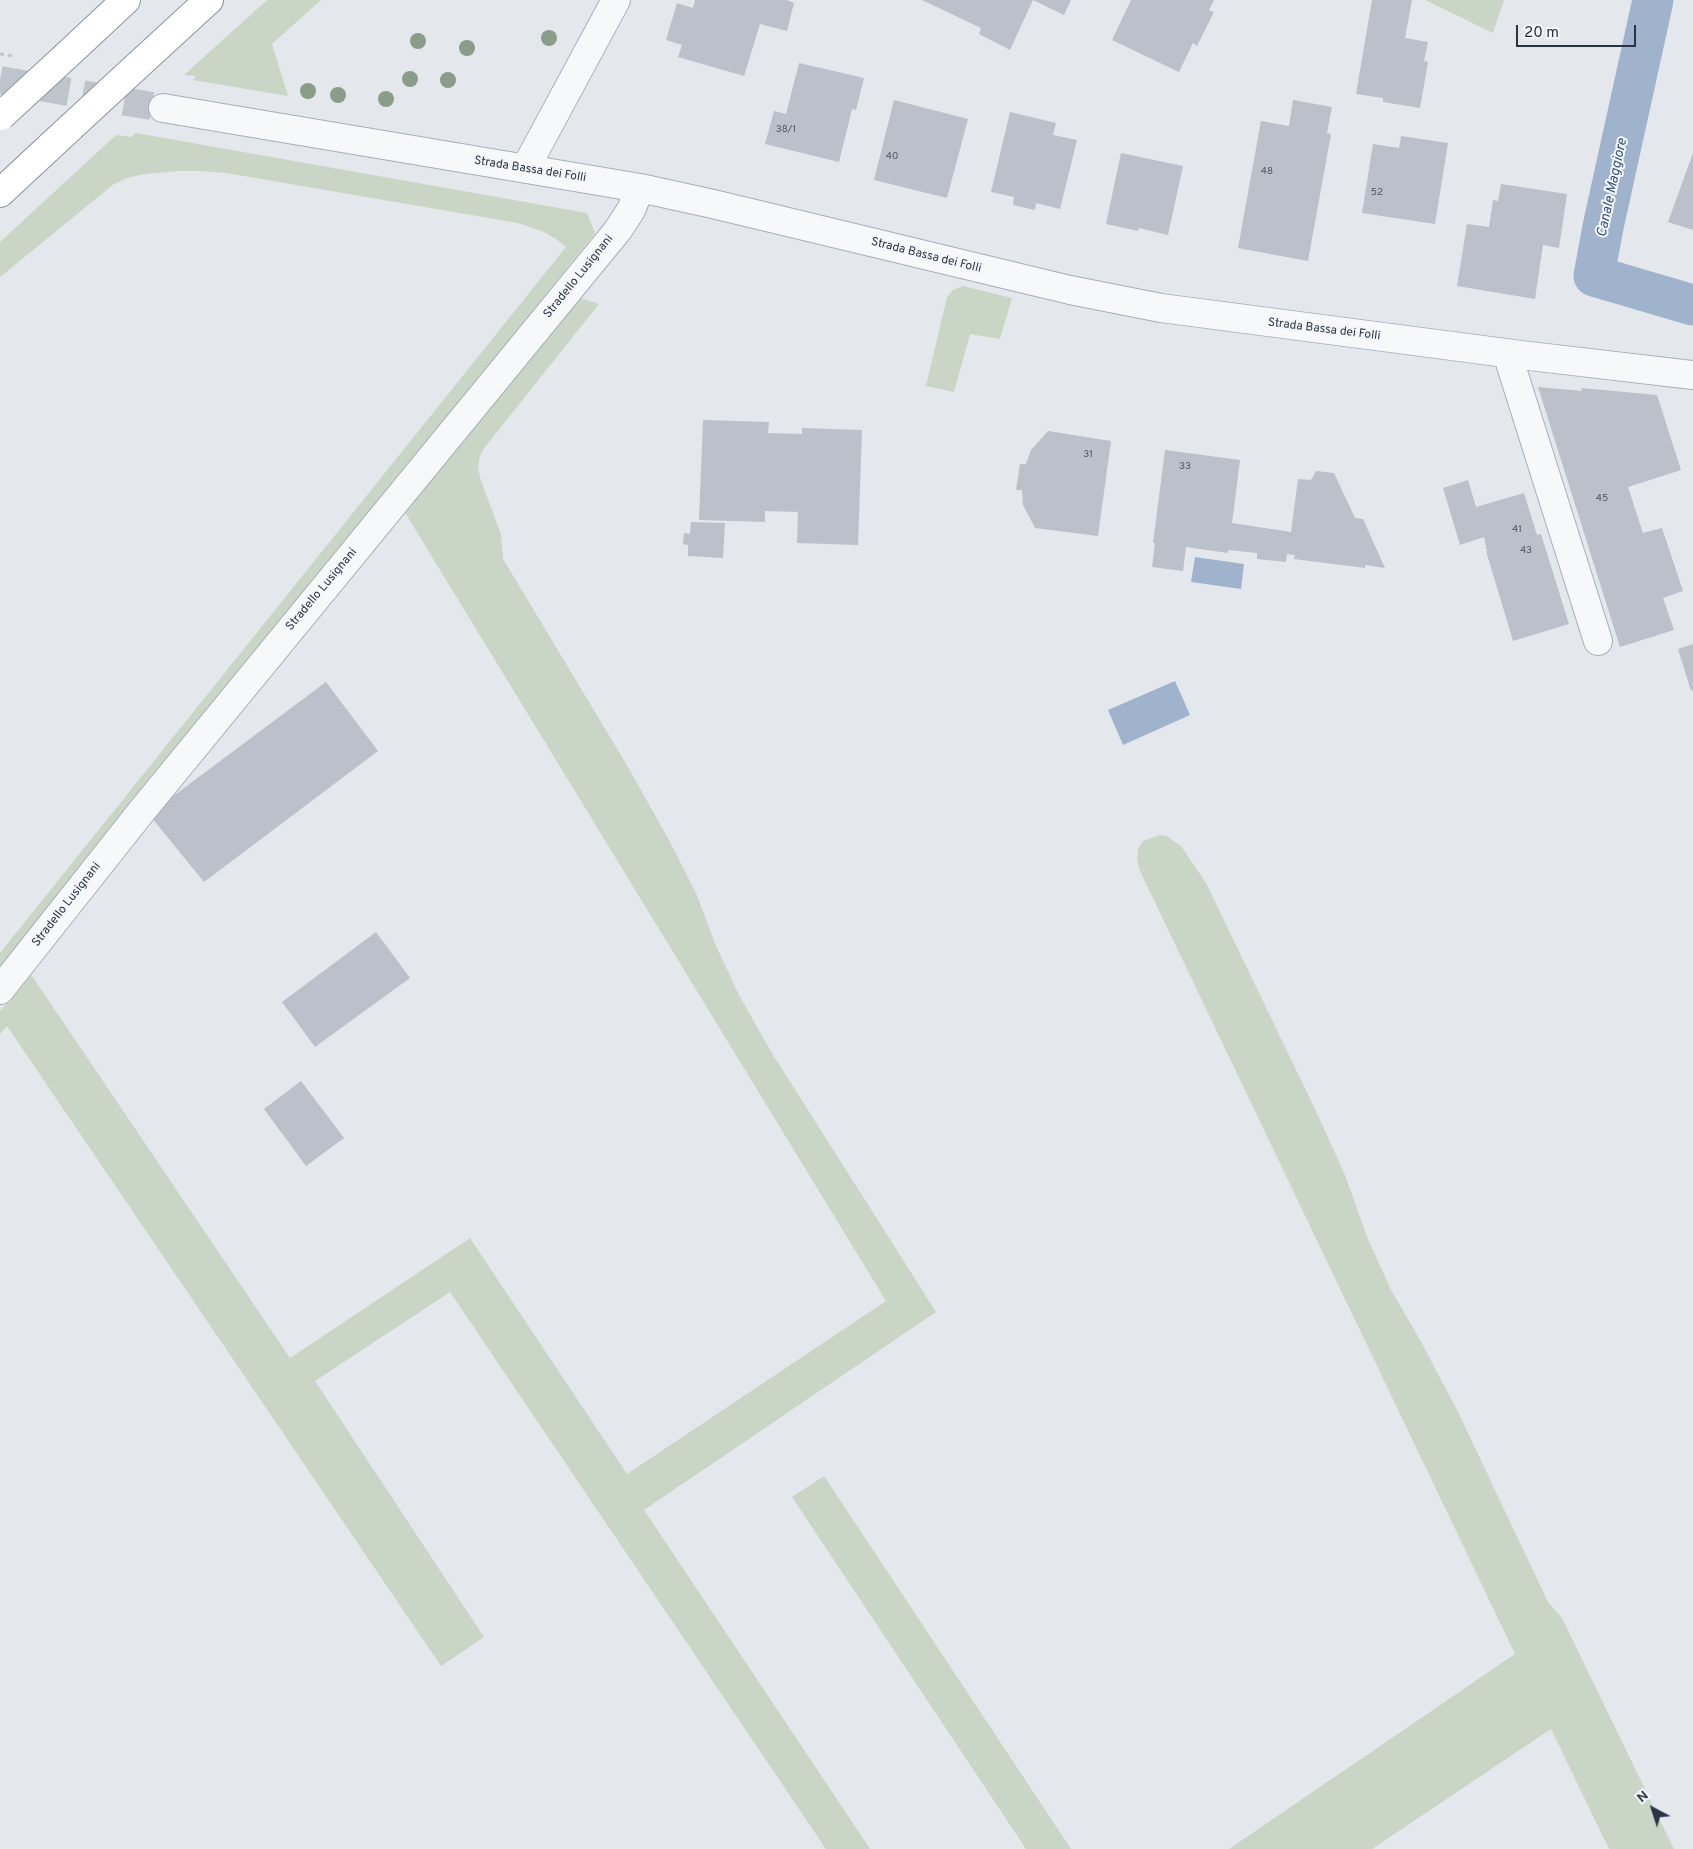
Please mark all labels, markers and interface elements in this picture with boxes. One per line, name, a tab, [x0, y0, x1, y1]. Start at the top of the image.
scale bar	[1518, 15, 1638, 47]
text: 20 m	[1524, 24, 1559, 43]
house number: 38/1	[776, 124, 796, 136]
water label: Canale Maggiore	[1594, 137, 1632, 239]
house number: 40	[886, 151, 898, 163]
street label: Strada Bassa dei Folli	[473, 154, 587, 186]
house number: 48	[1261, 166, 1273, 178]
house number: 52	[1371, 187, 1383, 199]
street label: Stradello Lusignani	[541, 232, 617, 322]
street label: Strada Bassa dei Folli	[869, 235, 983, 277]
street label: Strada Bassa dei Folli	[1267, 316, 1381, 344]
house number: 31	[1083, 449, 1093, 461]
house number: 33	[1179, 461, 1191, 473]
house number: 45	[1596, 493, 1608, 505]
house number: 41	[1512, 524, 1522, 536]
house number: 43	[1520, 545, 1532, 557]
street label: Stradello Lusignani	[283, 546, 361, 634]
street label: Stradello Lusignani	[30, 860, 104, 950]
north arrow	[1628, 1784, 1678, 1834]
text: N	[1634, 1787, 1652, 1807]

